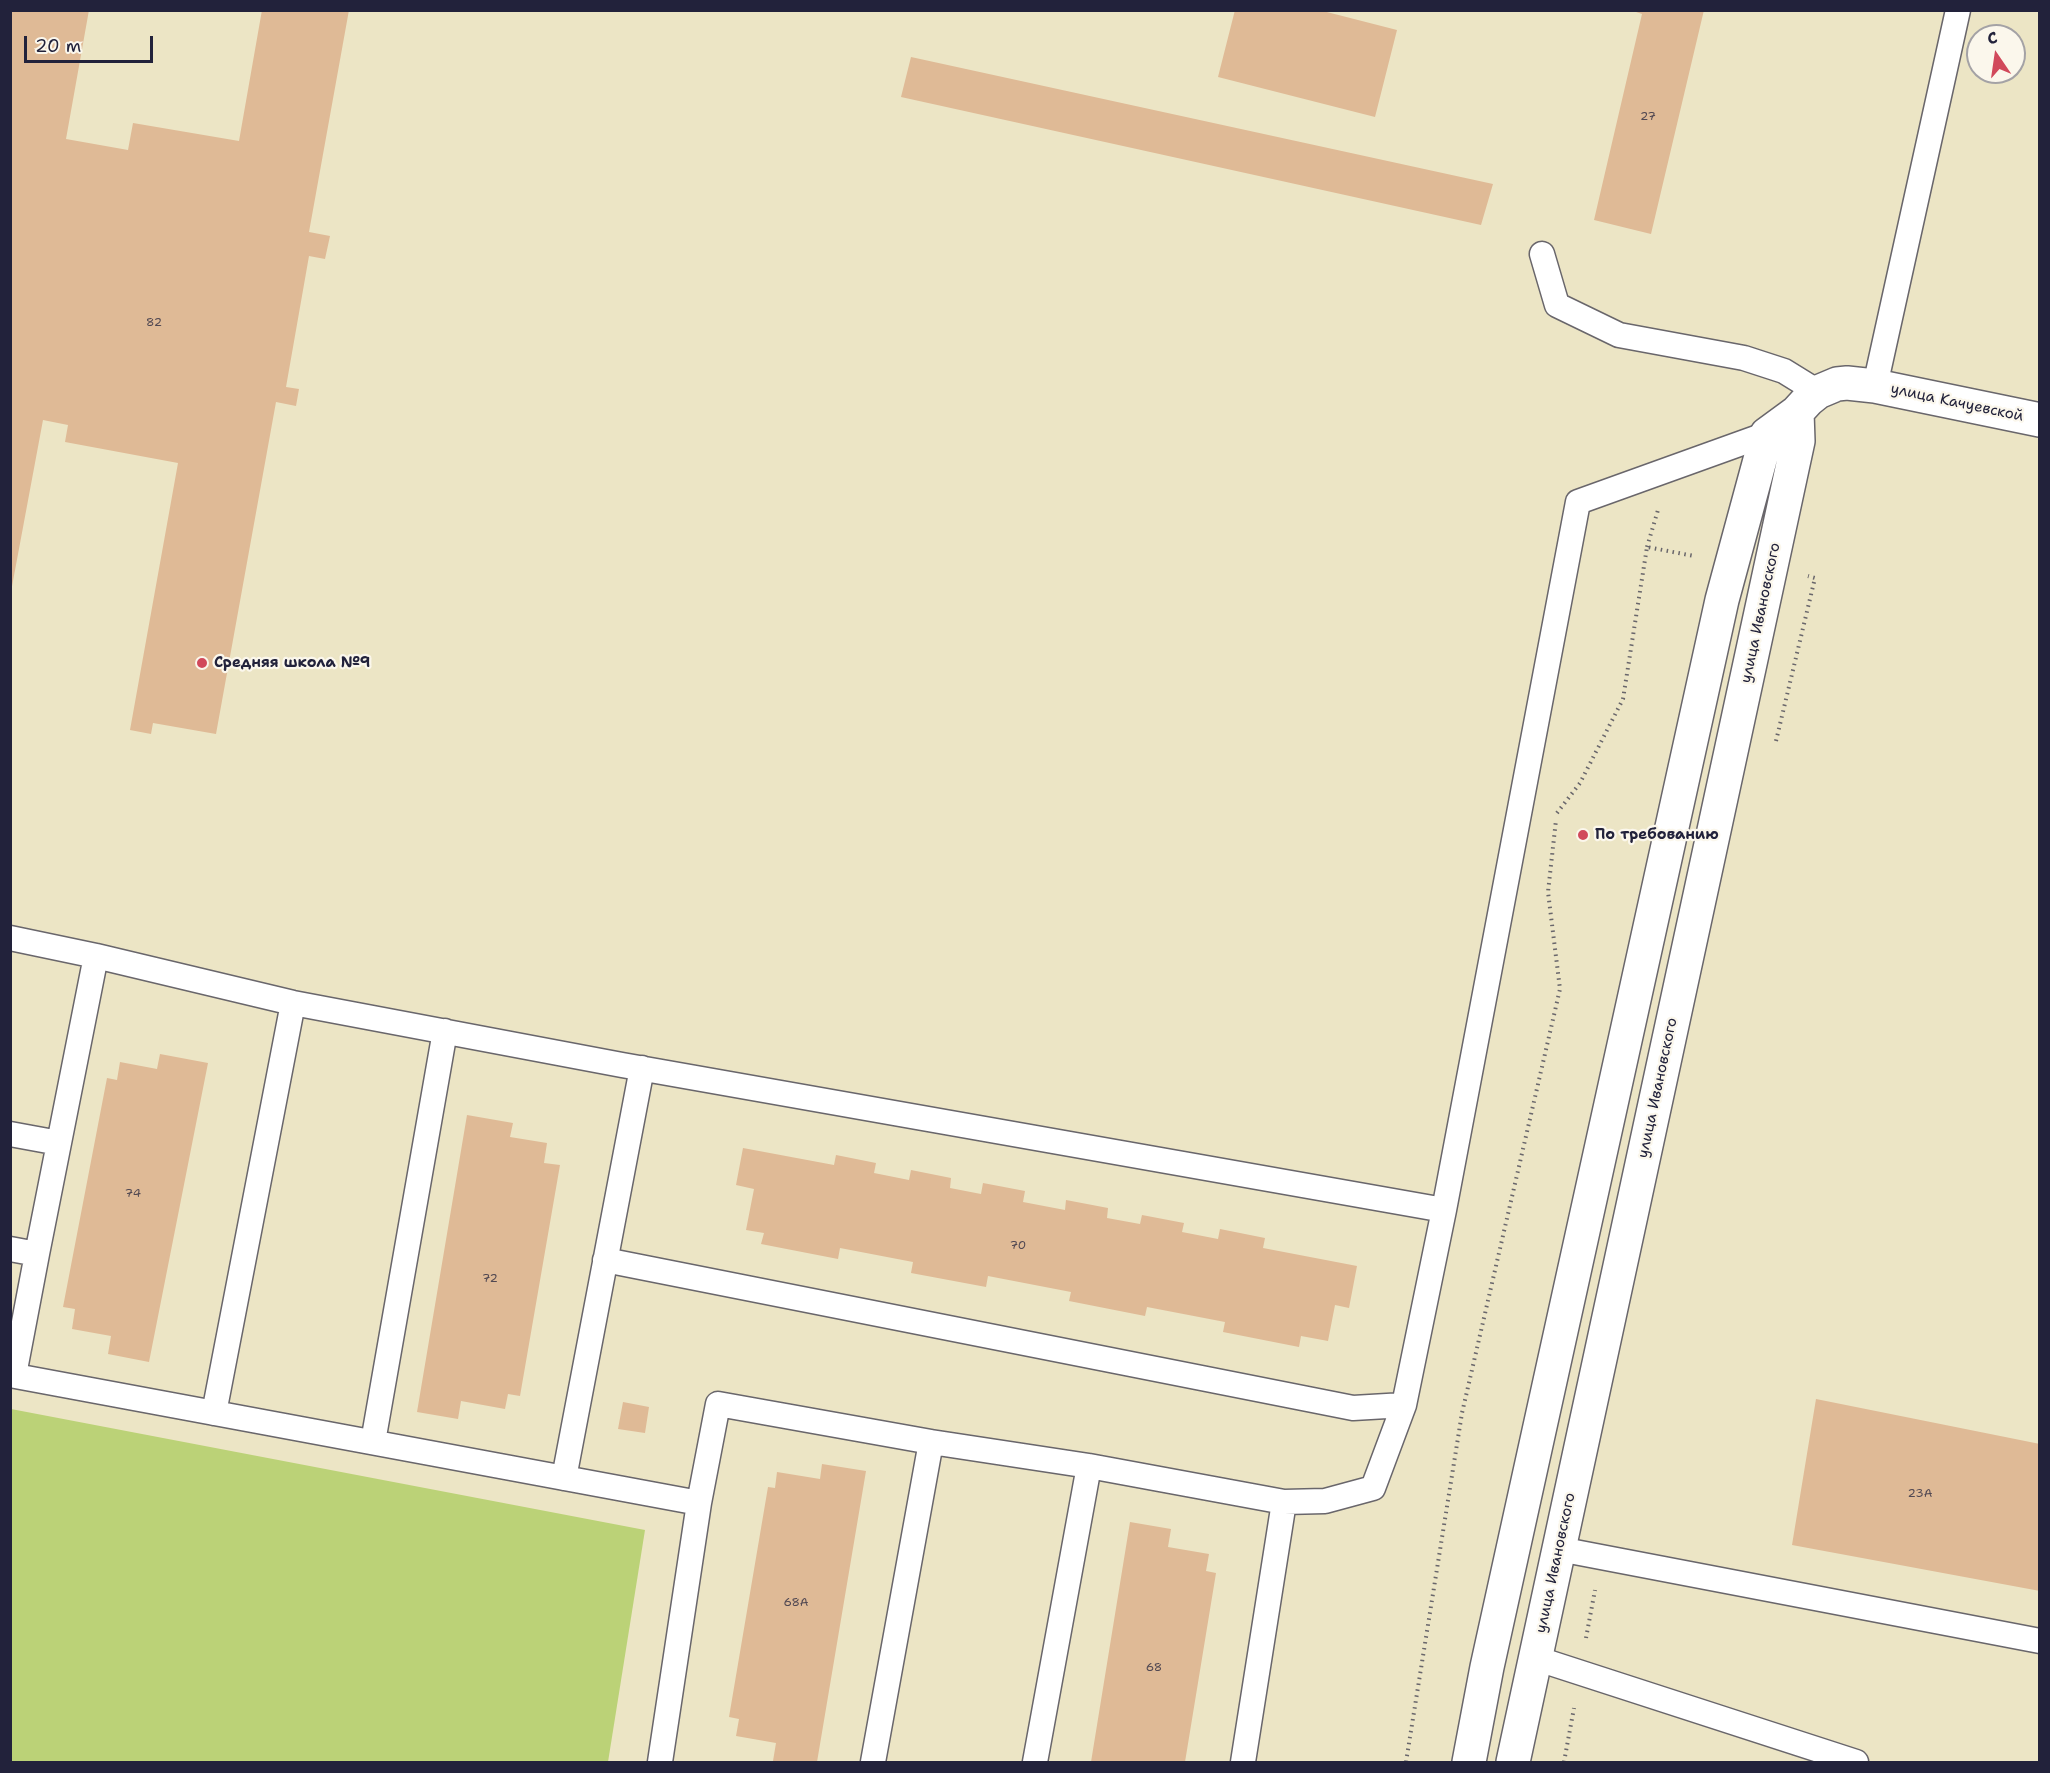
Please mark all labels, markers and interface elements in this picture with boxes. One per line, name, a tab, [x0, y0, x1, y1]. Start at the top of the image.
scale bar	[27, 24, 156, 62]
north arrow	[1966, 24, 2026, 84]
text: С	[1985, 27, 1999, 49]
text: 20 m	[35, 34, 81, 58]
house number: 27	[1640, 110, 1656, 124]
house number: 82	[146, 316, 162, 330]
street label: улица Качуевской	[1889, 380, 2025, 426]
street label: улица Ивановского	[1737, 541, 1785, 685]
place label: Средняя школа №9	[214, 654, 370, 672]
marker: Средняя школа №9	[195, 656, 209, 670]
place label: По требованию	[1595, 826, 1719, 844]
marker: По требованию	[1576, 828, 1590, 842]
street label: улица Ивановского	[1634, 1016, 1682, 1160]
house number: 74	[125, 1187, 141, 1201]
house number: 70	[1010, 1239, 1026, 1253]
house number: 72	[482, 1272, 498, 1286]
house number: 23А	[1908, 1487, 1932, 1501]
street label: улица Ивановского	[1532, 1491, 1580, 1635]
house number: 68А	[783, 1596, 809, 1610]
house number: 68	[1146, 1661, 1162, 1675]

